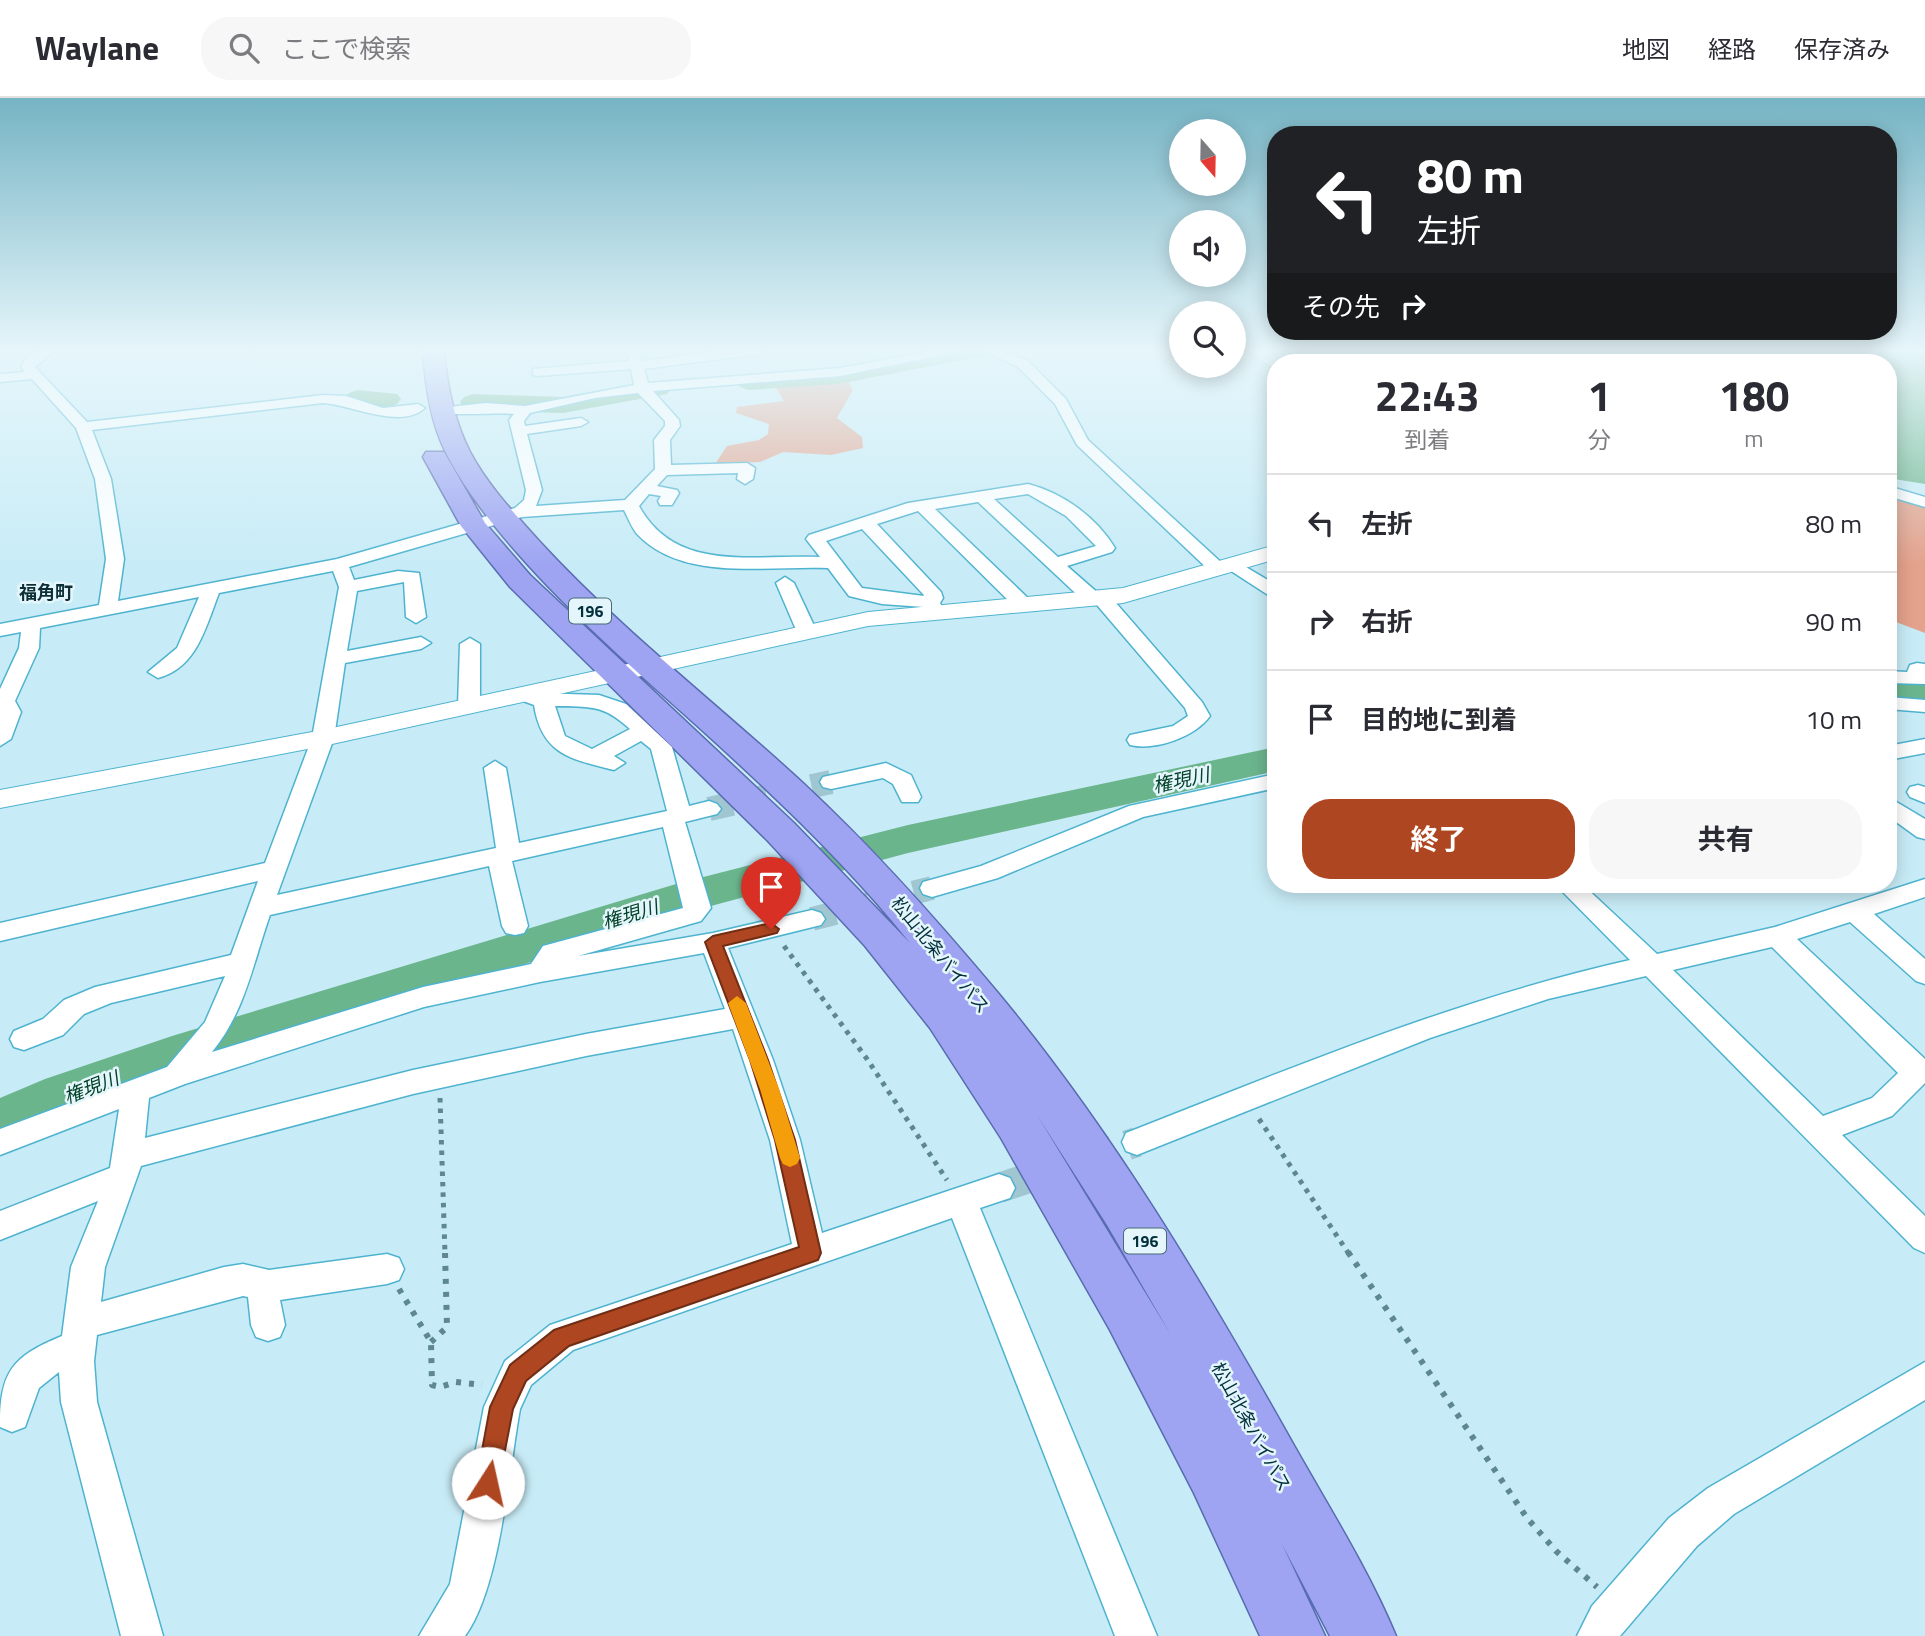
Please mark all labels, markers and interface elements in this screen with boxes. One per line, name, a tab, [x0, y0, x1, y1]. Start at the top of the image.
search box	[201, 17, 691, 80]
text: Waylane	[35, 23, 159, 73]
icon: search	[225, 29, 263, 67]
text: ここで検索	[281, 29, 411, 68]
text: 地図	[1622, 31, 1670, 67]
text: 経路	[1708, 31, 1756, 67]
text: 保存済み	[1794, 31, 1890, 67]
north arrow	[1169, 119, 1246, 196]
map controls	[1169, 119, 1246, 378]
text: 80 m	[1417, 137, 1524, 212]
icon: left	[1302, 154, 1393, 245]
text: 左折	[1417, 206, 1481, 254]
button: sound	[1169, 210, 1246, 287]
text: その先	[1302, 287, 1380, 326]
icon: right	[1394, 287, 1432, 325]
button: search	[1169, 301, 1246, 378]
text: 22:43	[1375, 363, 1480, 427]
text: 1	[1587, 363, 1611, 427]
text: 180	[1719, 363, 1789, 427]
text: m	[1744, 421, 1764, 456]
text: 到着	[1404, 422, 1450, 457]
text: 分	[1588, 422, 1611, 457]
icon: left	[1302, 504, 1340, 542]
text: 左折	[1361, 504, 1413, 543]
text: 80 m	[1805, 504, 1862, 543]
district label: 福角町	[19, 579, 73, 606]
road number: 196	[569, 598, 611, 624]
icon: right	[1302, 602, 1340, 640]
text: 右折	[1361, 602, 1413, 641]
text: 90 m	[1805, 602, 1862, 641]
icon: arrive	[1302, 700, 1340, 738]
text: 目的地に到着	[1361, 700, 1517, 739]
text: 10 m	[1805, 700, 1862, 739]
water label: 権現川	[1150, 759, 1214, 800]
button: 終了	[1302, 799, 1575, 879]
button: 共有	[1589, 799, 1862, 879]
pin	[741, 857, 801, 929]
icon: arrive	[752, 868, 790, 906]
street label: 松山北条バイパス	[885, 890, 996, 1019]
water label: 権現川	[598, 891, 663, 936]
water label: 権現川	[59, 1062, 124, 1110]
road number: 196	[1124, 1228, 1166, 1254]
street label: 松山北条バイパス	[1205, 1357, 1298, 1496]
position arrow	[451, 1446, 525, 1520]

